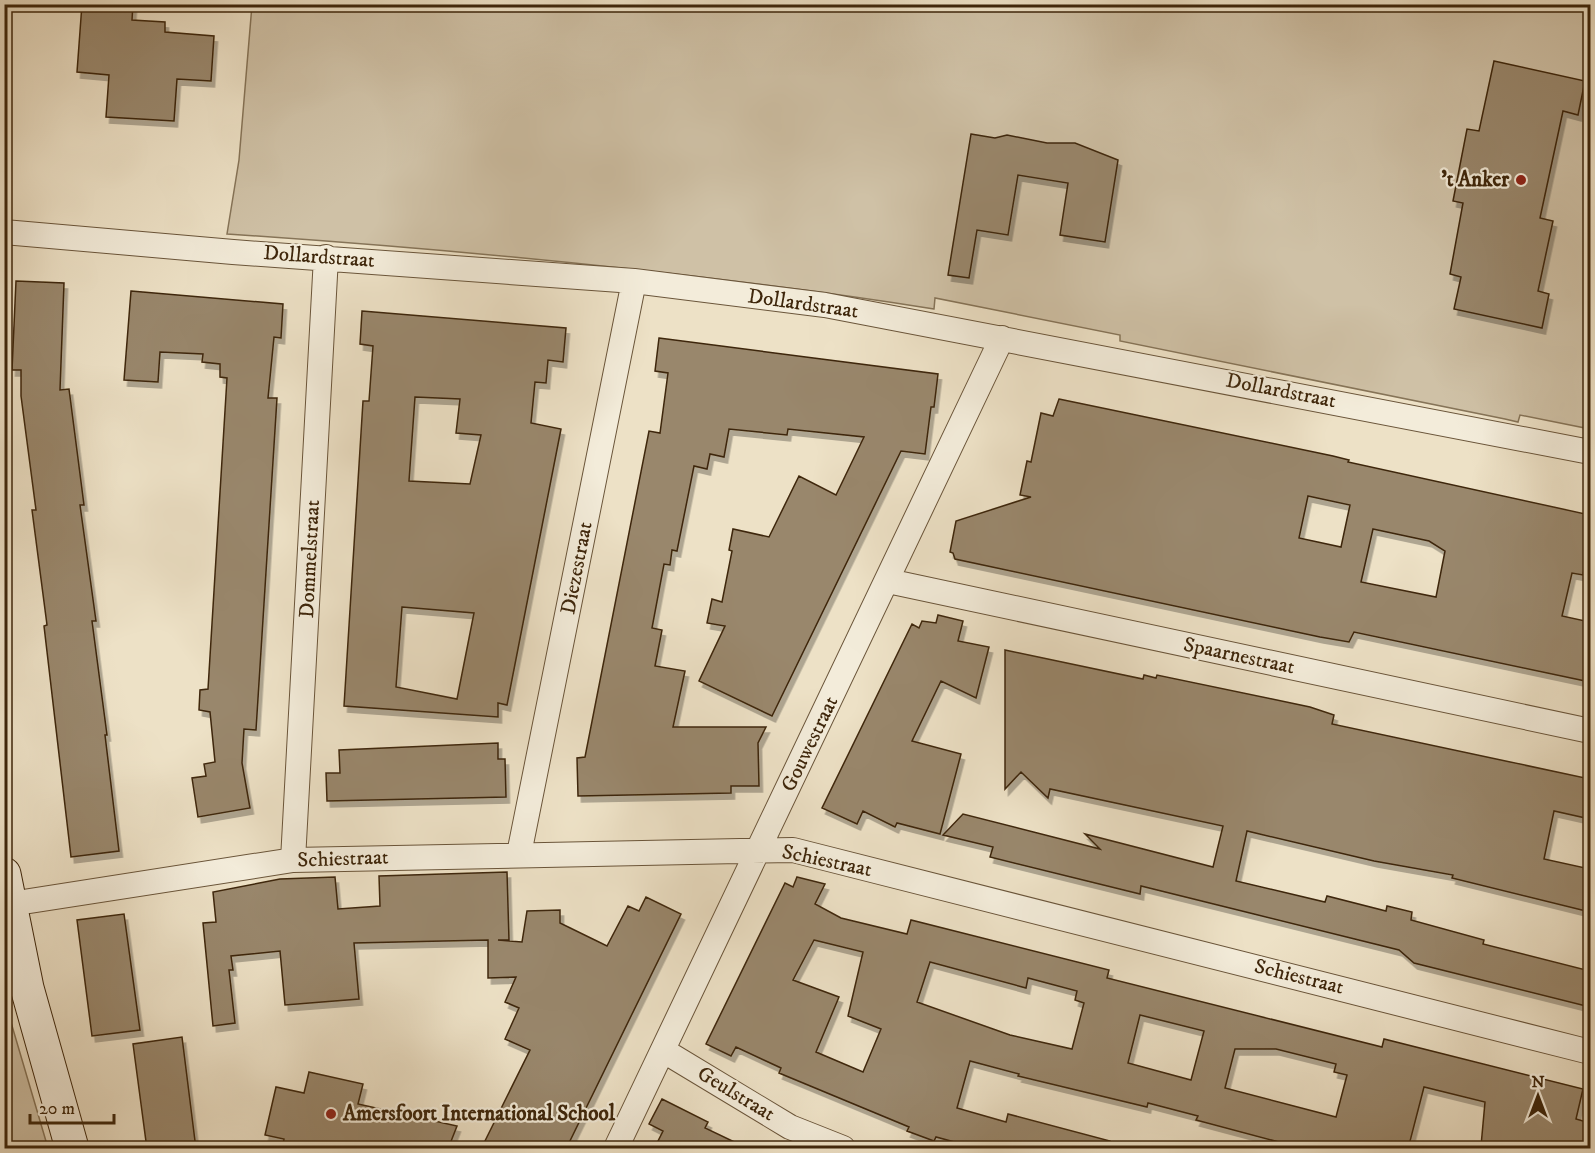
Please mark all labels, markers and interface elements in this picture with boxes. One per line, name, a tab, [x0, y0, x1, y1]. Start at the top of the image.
place label: 't Anker	[1441, 167, 1510, 193]
marker: 't Anker	[1514, 173, 1528, 187]
street label: Dollardstraat	[262, 240, 376, 274]
street label: Dollardstraat	[746, 283, 860, 325]
street label: Dollardstraat	[1224, 368, 1339, 414]
street label: Dommelstraat	[294, 499, 326, 619]
street label: Diezestraat	[555, 519, 599, 616]
street label: Spaarnestraat	[1181, 632, 1297, 681]
street label: Gouwestraat	[776, 692, 844, 796]
street label: Schiestraat	[780, 839, 875, 883]
street label: Schiestraat	[297, 844, 389, 874]
street label: Schiestraat	[1252, 953, 1347, 1001]
street label: Geulstraat	[692, 1061, 780, 1127]
north arrow	[1508, 1066, 1568, 1126]
text: N	[1531, 1072, 1545, 1092]
scale bar	[30, 1087, 114, 1125]
text: 20 m	[39, 1098, 75, 1120]
place label: Amersfoort International School	[342, 1101, 616, 1127]
marker: Amersfoort International School	[324, 1107, 338, 1121]

